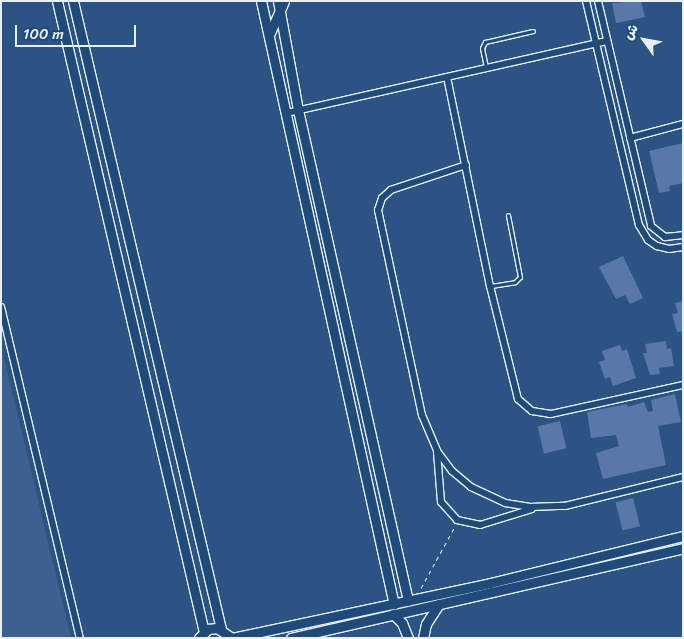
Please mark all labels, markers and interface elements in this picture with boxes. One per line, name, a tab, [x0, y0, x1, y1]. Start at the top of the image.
scale bar	[18, 15, 139, 47]
north arrow	[619, 15, 669, 65]
text: ش	[616, 19, 646, 45]
text: 100 m	[23, 21, 64, 47]

